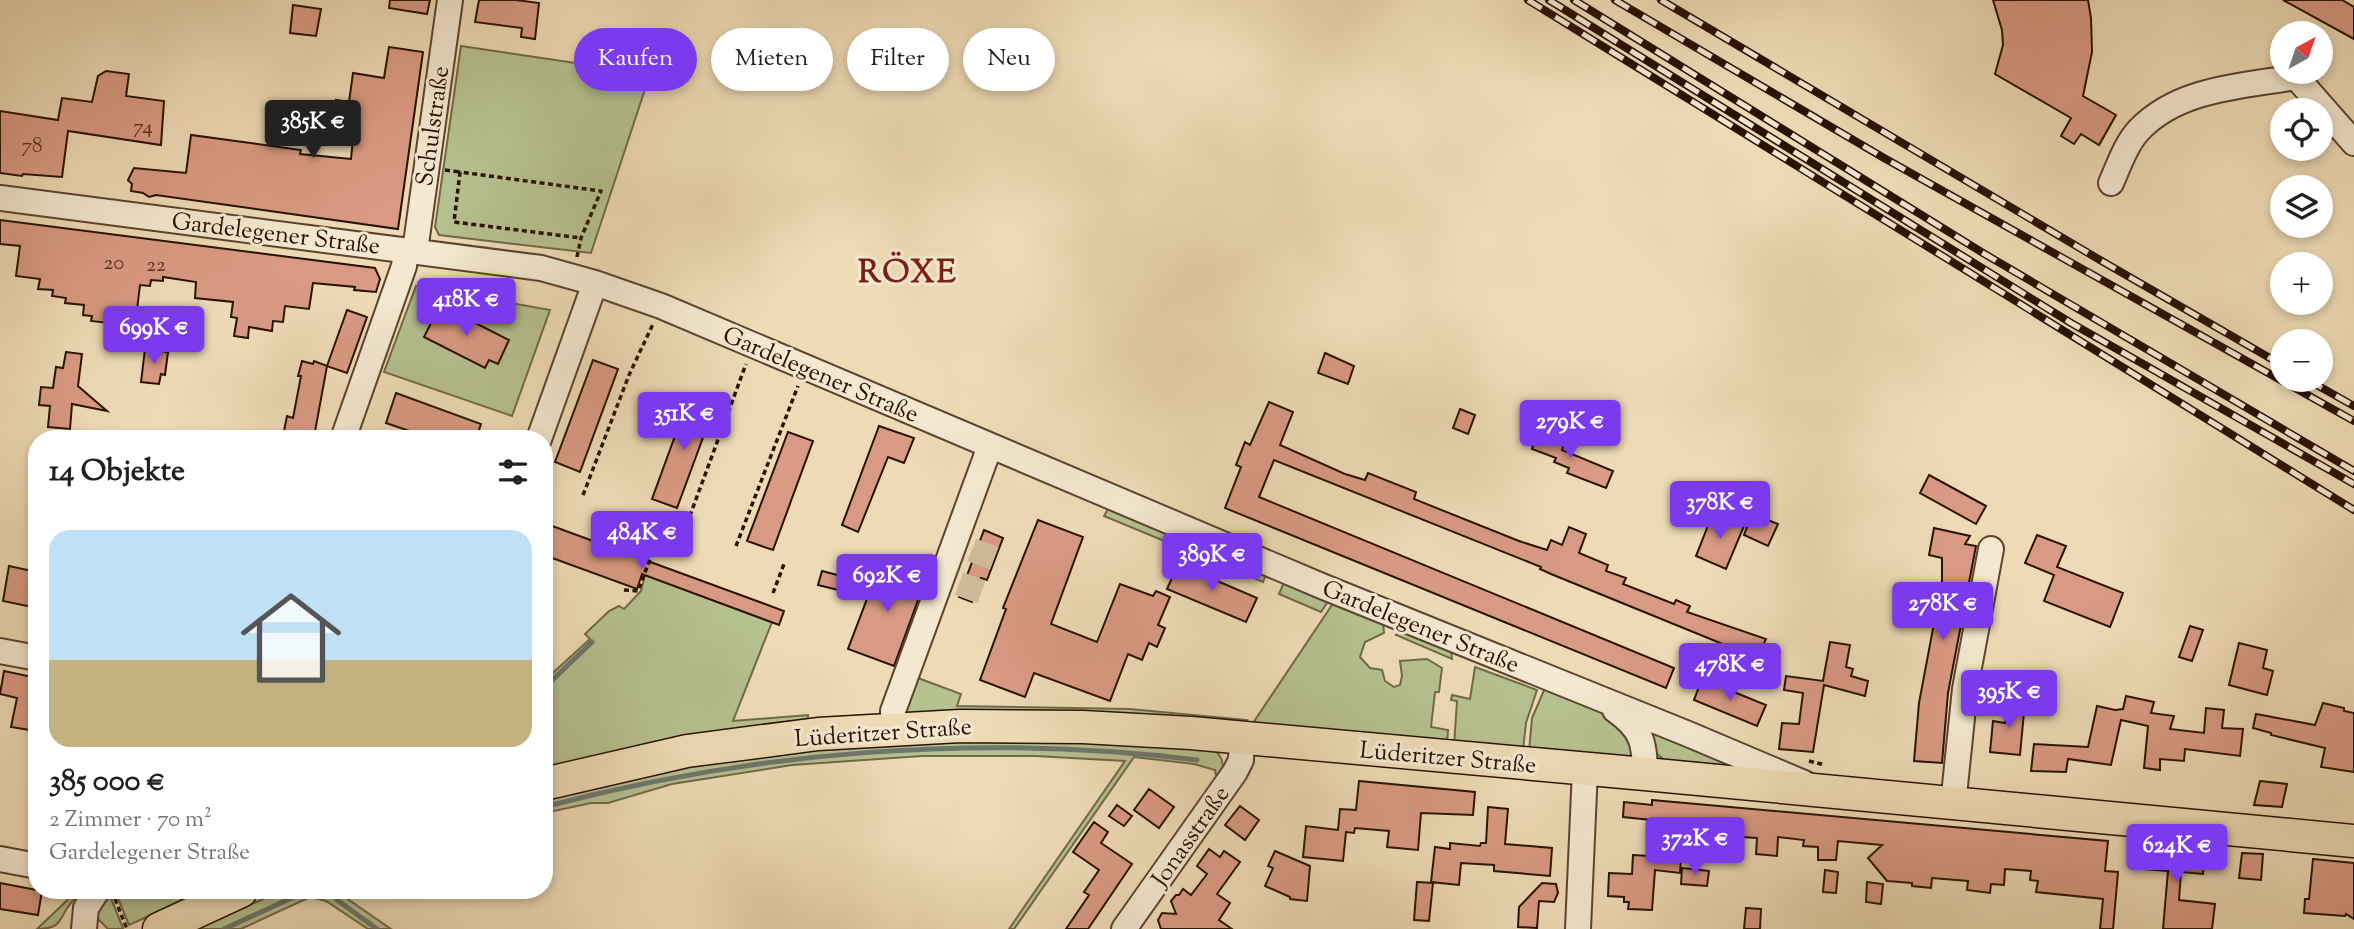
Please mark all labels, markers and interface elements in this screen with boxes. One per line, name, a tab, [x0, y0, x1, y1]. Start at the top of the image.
north arrow	[2270, 21, 2333, 84]
map controls	[2270, 21, 2333, 392]
chip: Kaufen	[574, 28, 697, 91]
chip: Mieten	[711, 28, 833, 91]
chip: Filter	[847, 28, 949, 91]
chip: Neu	[963, 28, 1055, 91]
street label: Schulstraße	[409, 64, 459, 189]
button: locate	[2270, 98, 2333, 161]
pin: 385K €	[256, 100, 370, 160]
text: 385K €	[281, 106, 345, 139]
house number: 74	[133, 113, 153, 143]
house number: 78	[21, 132, 43, 162]
button: layers	[2270, 175, 2333, 238]
street label: Gardelegener Straße	[170, 205, 382, 265]
house number: 20	[104, 249, 124, 279]
house number: 22	[146, 251, 166, 281]
district label: RÖXE	[858, 251, 958, 297]
button: +	[2270, 252, 2333, 315]
pin: 418K €	[409, 278, 523, 338]
text: 418K €	[433, 284, 499, 317]
pin: 699K €	[97, 306, 211, 366]
text: 699K €	[119, 312, 189, 345]
street label: Gardelegener Straße	[717, 319, 923, 432]
button: −	[2270, 329, 2333, 392]
pin: 351K €	[627, 392, 741, 452]
text: 351K €	[654, 398, 714, 431]
pin: 279K €	[1513, 400, 1627, 460]
text: 279K €	[1536, 406, 1604, 439]
text: 14 Objekte	[49, 451, 185, 494]
icon: filters	[494, 453, 532, 491]
pin: 378K €	[1663, 482, 1777, 541]
text: 378K €	[1686, 487, 1754, 520]
pin: 484K €	[585, 512, 699, 571]
text: 484K €	[607, 517, 677, 550]
pin: 389K €	[1155, 534, 1269, 593]
text: 389K €	[1178, 539, 1246, 572]
pin: 692K €	[830, 554, 944, 614]
text: 692K €	[852, 560, 922, 593]
street label: Gardelegener Straße	[1317, 573, 1524, 683]
icon: home	[228, 575, 354, 701]
pin: 278K €	[1886, 582, 2000, 642]
text: 278K €	[1908, 588, 1978, 621]
pin: 478K €	[1673, 644, 1787, 703]
text: 478K €	[1695, 649, 1765, 682]
pin: 395K €	[1952, 670, 2066, 730]
text: 395K €	[1977, 676, 2041, 709]
street label: Lüderitzer Straße	[793, 711, 973, 757]
street label: Lüderitzer Straße	[1358, 734, 1538, 784]
text: 385 000 €	[49, 761, 165, 804]
street label: Jonasstraße	[1143, 780, 1239, 896]
text: 2 Zimmer · 70 m²	[49, 804, 212, 837]
pin: 372K €	[1638, 818, 1752, 877]
text: 372K €	[1661, 823, 1729, 856]
pin: 624K €	[2120, 824, 2234, 884]
text: 624K €	[2142, 830, 2212, 863]
text: Gardelegener Straße	[49, 837, 250, 870]

